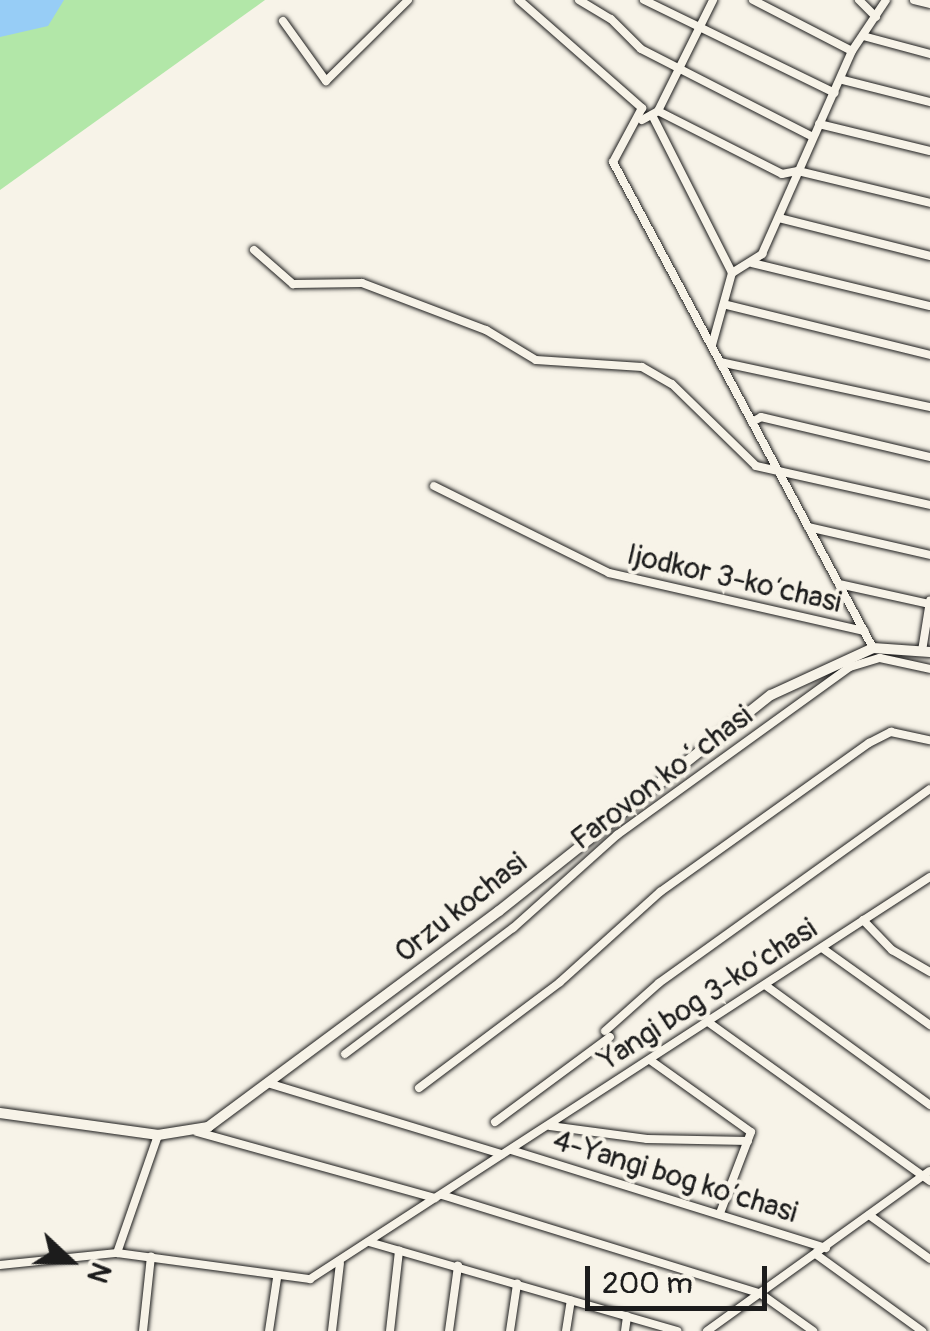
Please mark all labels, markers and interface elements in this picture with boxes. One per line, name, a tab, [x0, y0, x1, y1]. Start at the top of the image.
street label: Ijodkor 3-koʼchasi	[623, 537, 845, 621]
street label: Farovon koʻchasi	[564, 698, 760, 858]
street label: Orzu kochasi	[388, 845, 534, 971]
street label: Yangi bog 3-koʼchasi	[592, 911, 824, 1079]
street label: 4-Yangi bog koʼchasi	[549, 1123, 801, 1231]
north arrow	[20, 1211, 120, 1311]
scale bar	[590, 1246, 772, 1308]
text: N	[79, 1257, 118, 1288]
text: 200 m	[602, 1265, 693, 1302]

